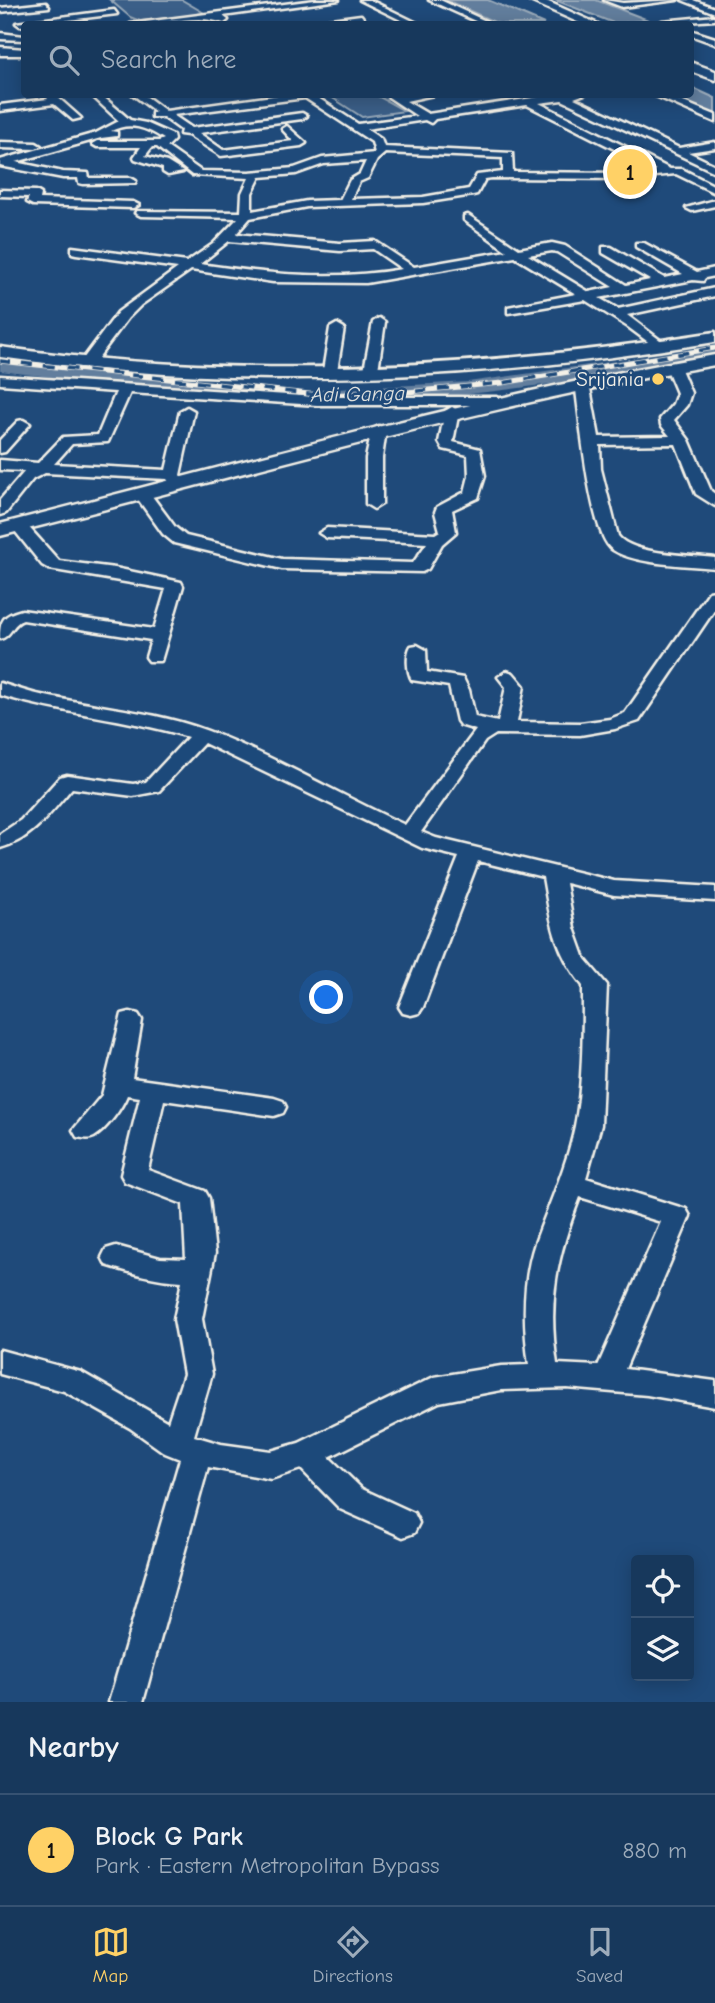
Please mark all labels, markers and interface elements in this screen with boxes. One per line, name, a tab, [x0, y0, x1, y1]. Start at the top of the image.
search box	[21, 21, 694, 98]
icon: search	[45, 41, 83, 79]
text: Search here	[101, 45, 236, 75]
pin: 1	[607, 146, 653, 198]
place label: Srijania	[576, 367, 644, 391]
marker: Srijania	[650, 371, 666, 387]
water label: Adi Ganga	[310, 381, 406, 407]
your location	[309, 980, 343, 1014]
map controls	[631, 1555, 694, 1681]
button: locate	[631, 1555, 694, 1618]
button: layers	[631, 1618, 694, 1681]
text: Nearby	[28, 1730, 119, 1765]
text: Block G Park	[95, 1822, 243, 1852]
text: 1	[46, 1837, 56, 1864]
text: 880 m	[623, 1837, 687, 1864]
text: Park · Eastern Metropolitan Bypass	[95, 1852, 440, 1879]
tab: Map	[92, 1923, 130, 1987]
tab: Directions	[313, 1923, 393, 1987]
tab: Saved	[576, 1923, 623, 1987]

